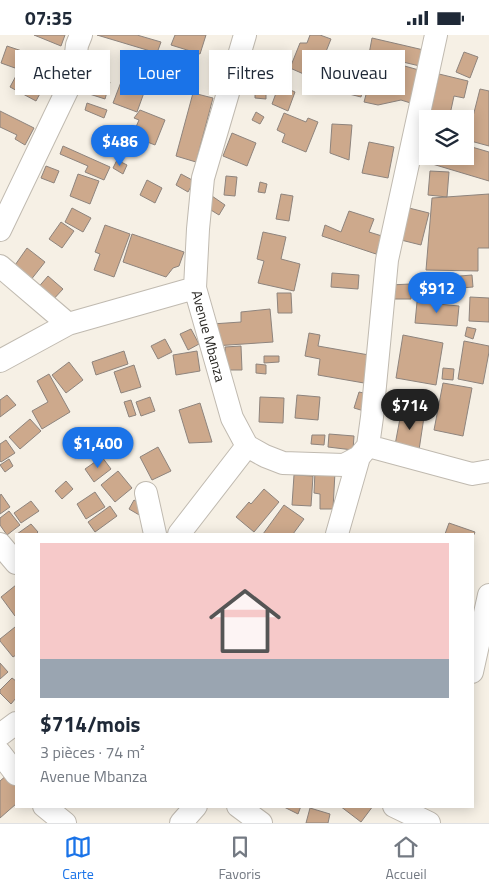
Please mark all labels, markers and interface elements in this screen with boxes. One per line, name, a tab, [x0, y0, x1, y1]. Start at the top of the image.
text: 07:35	[25, 3, 72, 32]
chip: Acheter	[15, 50, 110, 95]
chip: Louer	[120, 50, 199, 95]
chip: Filtres	[209, 50, 292, 95]
chip: Nouveau	[302, 50, 405, 95]
map controls	[419, 110, 474, 165]
button: layers	[419, 110, 474, 165]
pin: $486	[90, 125, 150, 167]
text: $486	[102, 129, 138, 153]
pin: $912	[407, 271, 467, 314]
text: $912	[419, 276, 455, 300]
street label: Avenue Mbanza	[187, 288, 231, 384]
pin: $714	[380, 389, 440, 431]
text: $714	[392, 393, 428, 417]
pin: $1,400	[57, 427, 139, 469]
text: $1,400	[73, 431, 123, 455]
icon: home	[200, 576, 290, 666]
text: $714/mois	[40, 708, 141, 740]
text: 3 pièces · 74 m²	[40, 740, 145, 764]
text: Avenue Mbanza	[40, 764, 147, 788]
tab: Carte	[62, 833, 94, 884]
tab: Favoris	[218, 833, 261, 884]
tab: Accueil	[385, 833, 427, 884]

